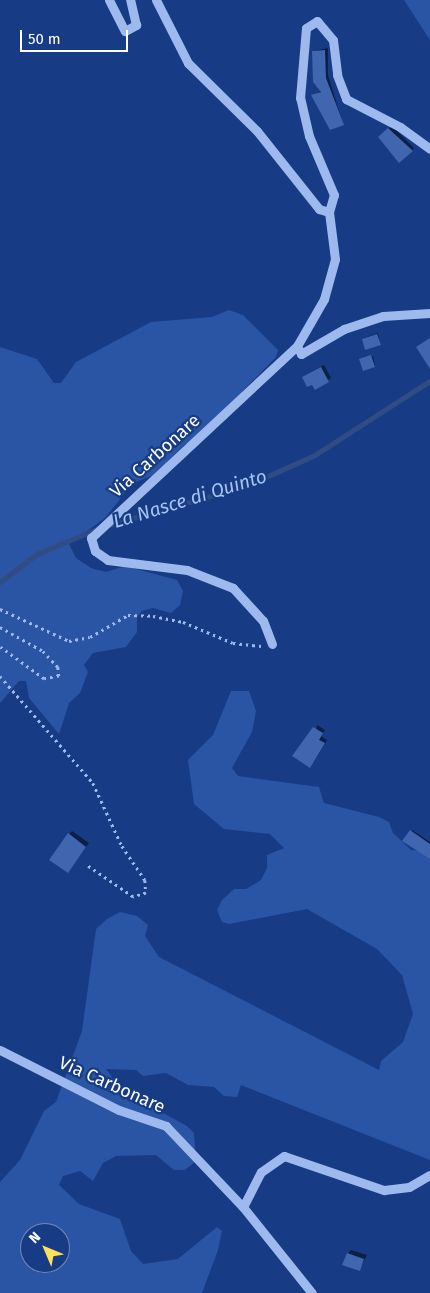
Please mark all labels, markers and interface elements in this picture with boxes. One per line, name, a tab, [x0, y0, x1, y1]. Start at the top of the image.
scale bar	[22, 20, 130, 52]
text: 50 m	[28, 30, 61, 48]
street label: Via Carbonare	[105, 410, 205, 502]
water label: La Nasce di Quinto	[110, 465, 270, 533]
street label: Via Carbonare	[56, 1052, 168, 1118]
north arrow	[20, 1223, 70, 1273]
text: N	[25, 1228, 44, 1247]

